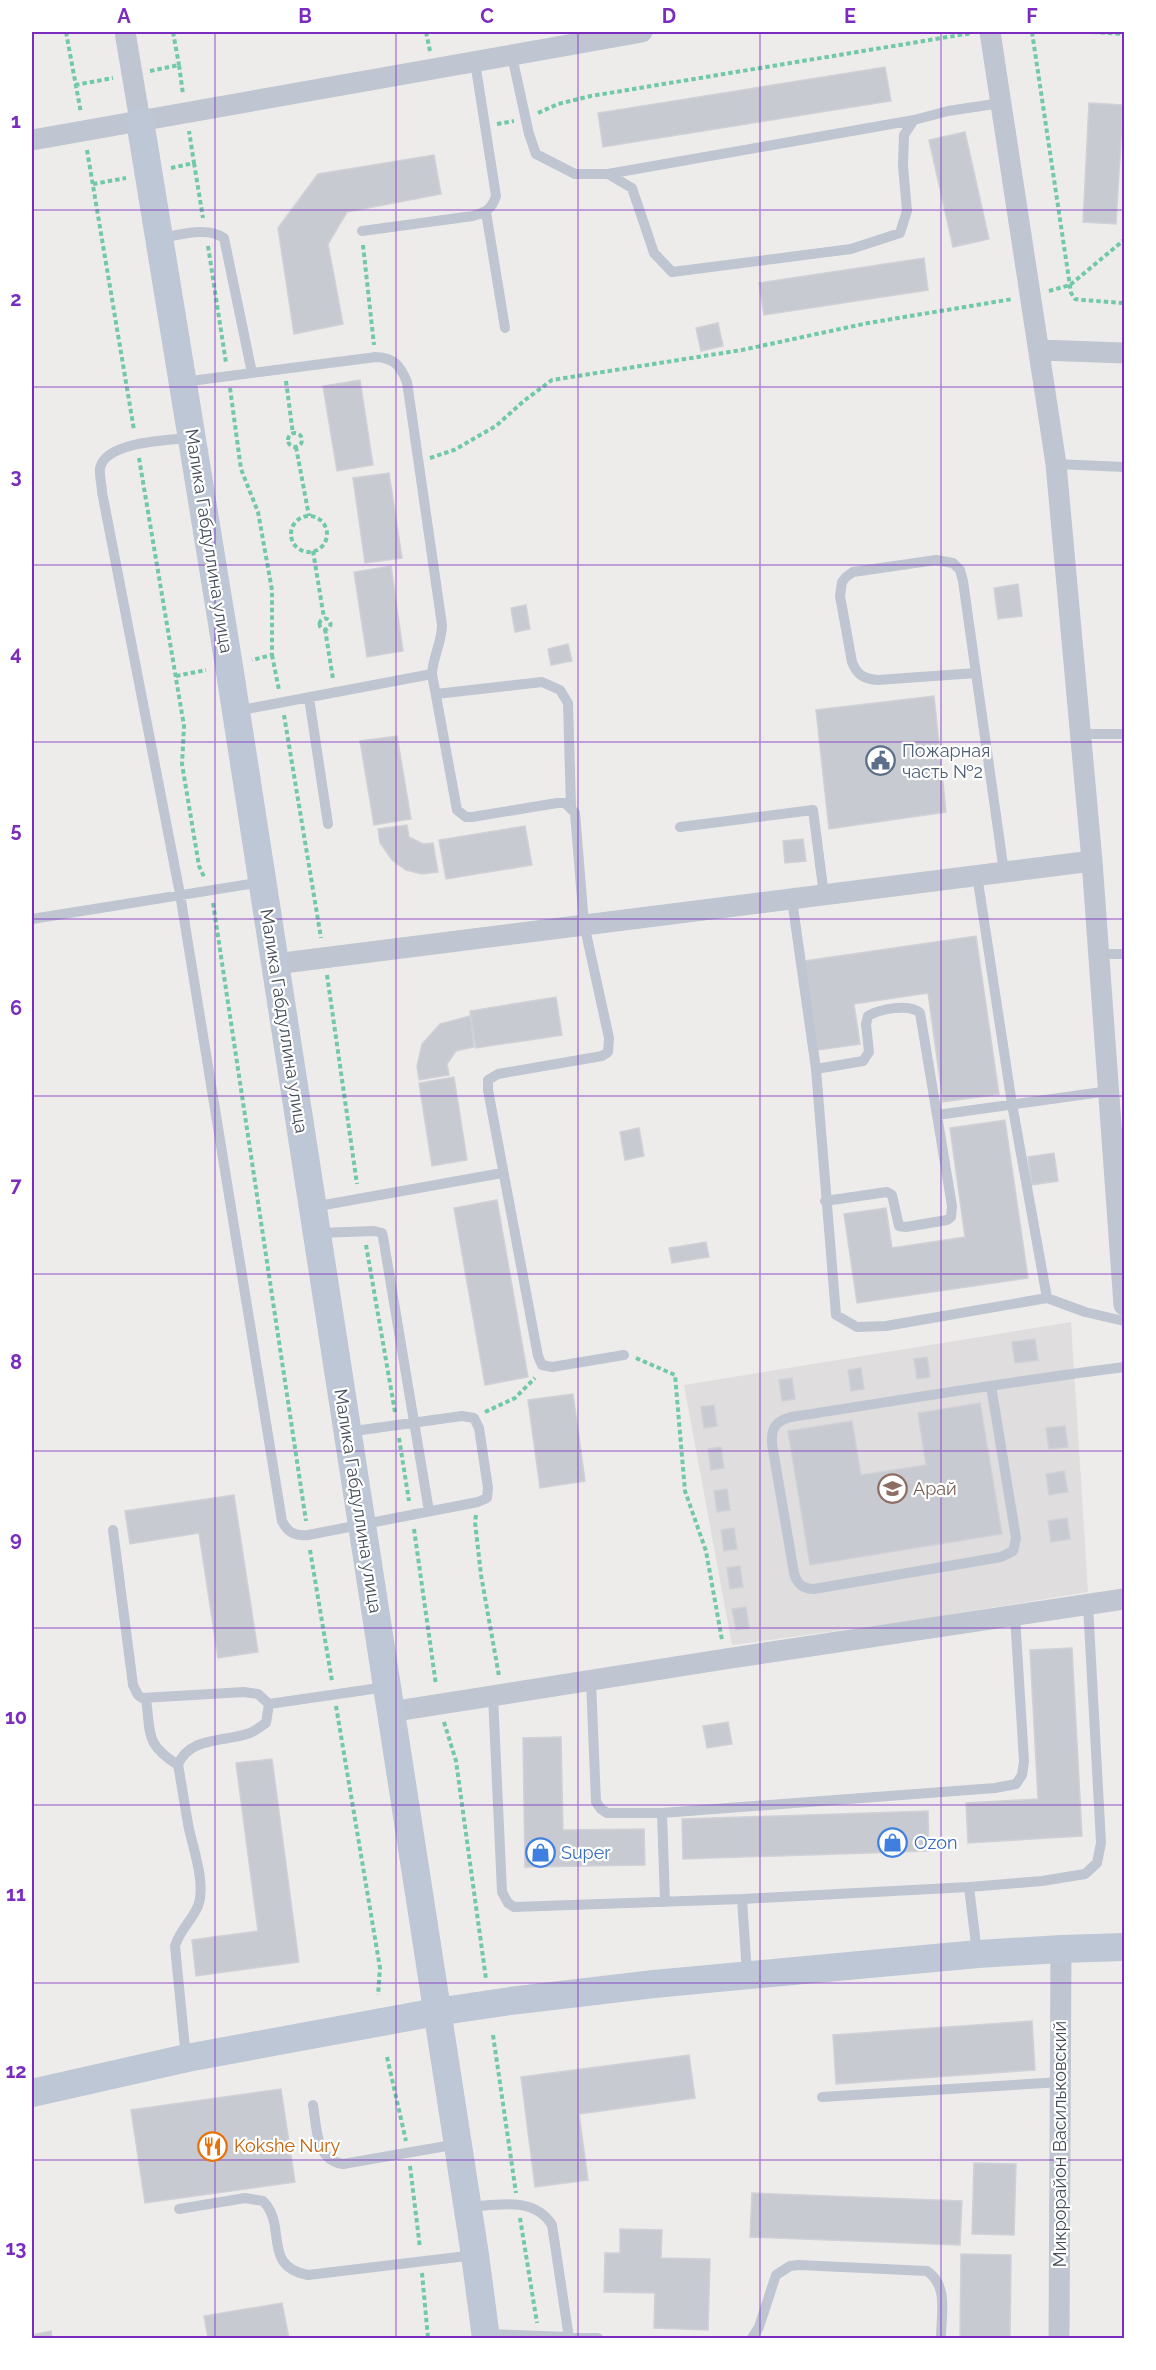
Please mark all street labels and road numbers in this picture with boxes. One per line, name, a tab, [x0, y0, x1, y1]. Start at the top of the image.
street label: Малика Габдуллина улица	[181, 427, 238, 655]
street label: Малика Габдуллина улица	[256, 907, 313, 1135]
street label: Малика Габдуллина улица	[330, 1387, 387, 1615]
street label: Микрорайон Васильковский	[1049, 2021, 1070, 2267]

